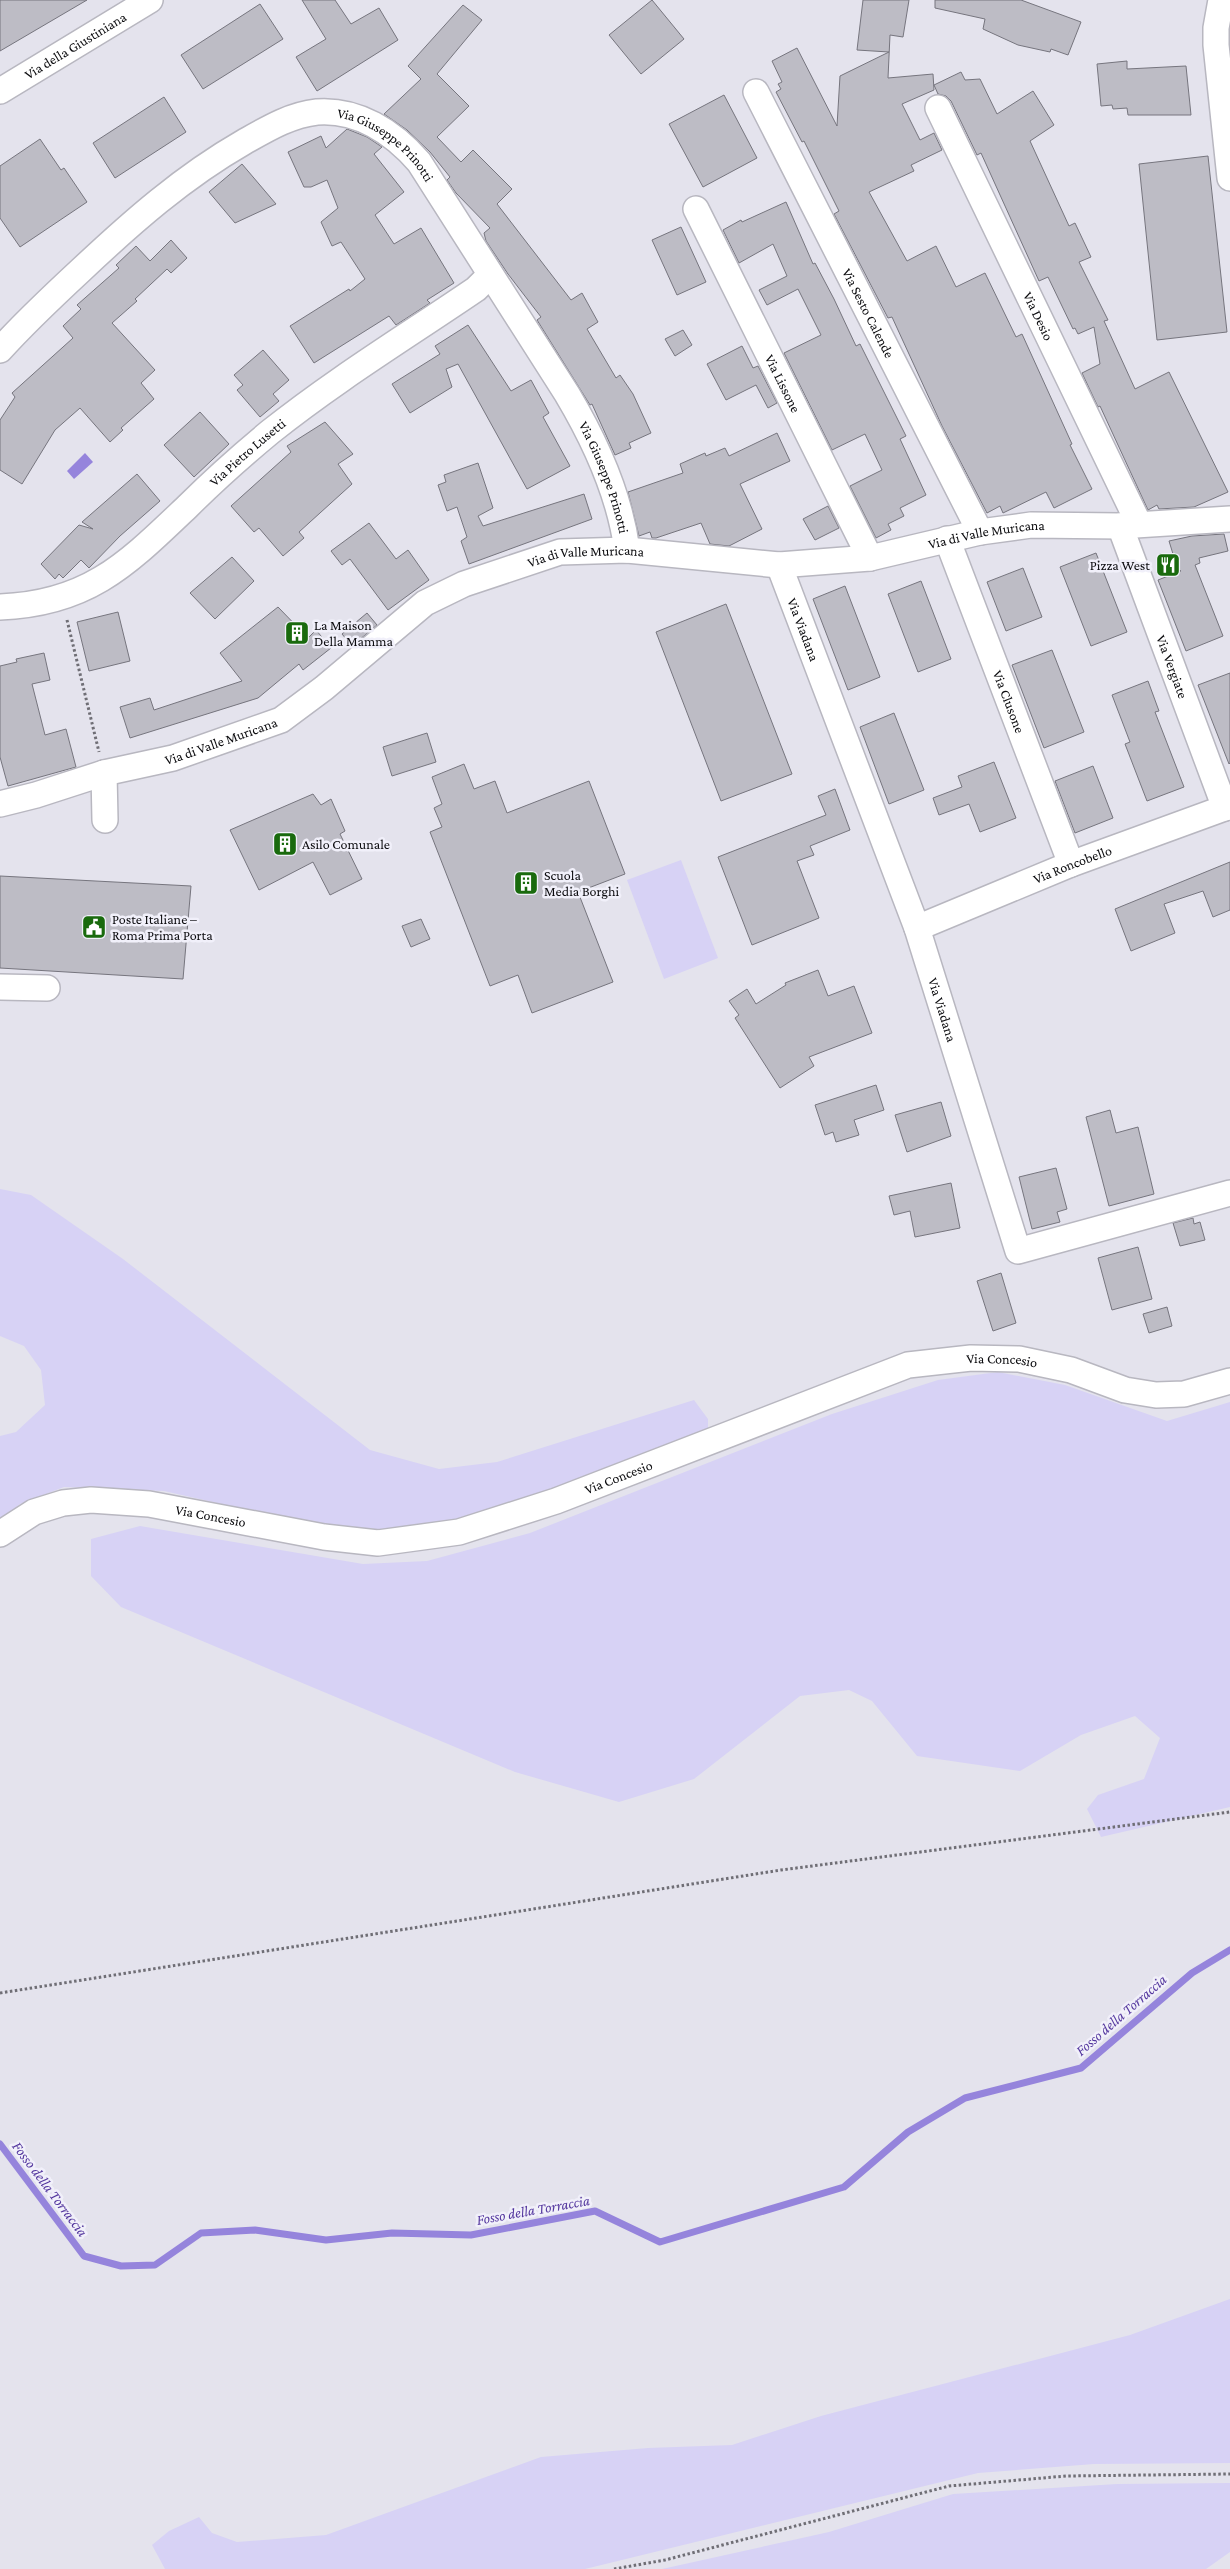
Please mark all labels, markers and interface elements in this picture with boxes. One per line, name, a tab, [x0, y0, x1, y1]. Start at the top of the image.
street label: Via della Giustiniana	[21, 8, 129, 82]
street label: Via Giuseppe Prinotti	[336, 105, 437, 185]
street label: Via Sesto Calende	[839, 265, 898, 361]
street label: Via Desio	[1020, 289, 1057, 343]
street label: Via Lissone	[762, 352, 804, 415]
street label: Via Pietro Lusetti	[206, 415, 289, 489]
street label: Via Giuseppe Prinotti	[576, 419, 632, 535]
street label: Via di Valle Muricana	[927, 517, 1045, 552]
street label: Via di Valle Muricana	[525, 542, 645, 570]
restaurant icon: Pizza West	[1155, 552, 1181, 578]
place label: Pizza West	[1090, 557, 1150, 573]
street label: Via Viadana	[784, 596, 823, 664]
place label: La Maison Della Mamma	[314, 617, 394, 649]
building icon: La Maison Della Mamma	[284, 620, 310, 646]
street label: Via Vergiate	[1153, 633, 1191, 701]
street label: Via Clusone	[990, 668, 1028, 735]
street label: Via di Valle Muricana	[163, 714, 280, 768]
building icon: Asilo Comunale	[272, 831, 298, 857]
place label: Asilo Comunale	[302, 836, 390, 852]
street label: Via Roncobello	[1031, 842, 1114, 887]
place label: Scuola Media Borghi	[544, 867, 620, 899]
building icon: Scuola Media Borghi	[513, 870, 539, 896]
place label: Poste Italiane – Roma Prima Porta	[112, 911, 213, 943]
public building icon: Poste Italiane – Roma Prima Porta	[81, 914, 107, 940]
street label: Via Viadana	[925, 976, 960, 1044]
street label: Via Concesio	[966, 1350, 1039, 1371]
street label: Via Concesio	[582, 1457, 655, 1497]
street label: Via Concesio	[174, 1501, 247, 1530]
water label: Fosso della Torraccia	[1072, 1971, 1170, 2059]
water label: Fosso della Torraccia	[9, 2138, 91, 2240]
water label: Fosso della Torraccia	[475, 2192, 591, 2228]

